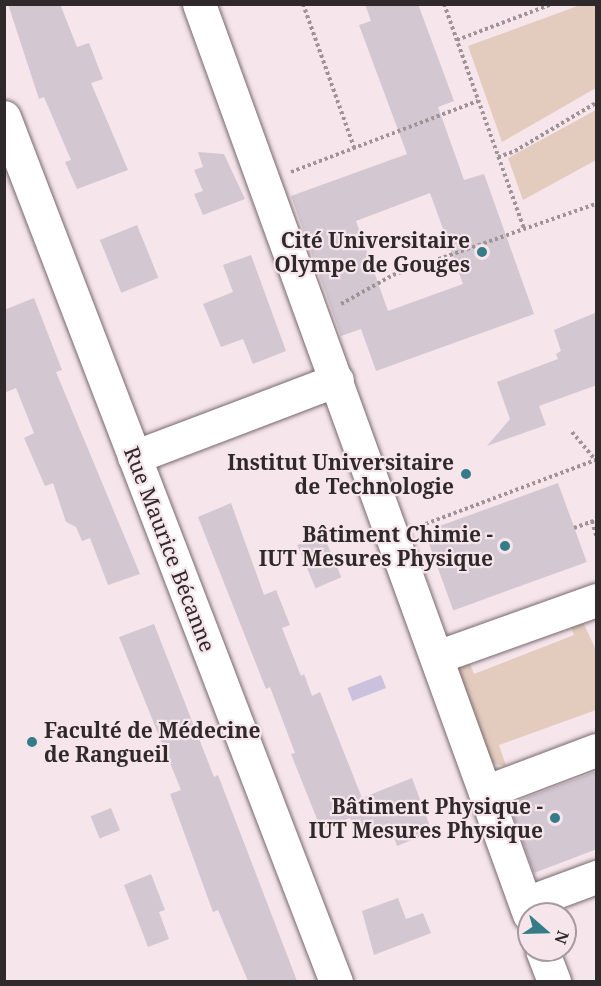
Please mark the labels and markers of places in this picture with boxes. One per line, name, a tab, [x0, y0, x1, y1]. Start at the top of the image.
place label: Cité Universitaire Olympe de Gouges	[274, 227, 470, 277]
marker: Cité Universitaire Olympe de Gouges	[475, 245, 489, 259]
place label: Institut Universitaire de Technologie	[227, 449, 454, 499]
marker: Institut Universitaire de Technologie	[459, 467, 473, 481]
place label: Bâtiment Chimie - IUT Mesures Physique	[259, 521, 493, 571]
marker: Bâtiment Chimie - IUT Mesures Physique	[498, 539, 512, 553]
place label: Faculté de Médecine de Rangueil	[44, 717, 260, 767]
marker: Faculté de Médecine de Rangueil	[25, 735, 39, 749]
place label: Bâtiment Physique - IUT Mesures Physique	[309, 793, 543, 843]
marker: Bâtiment Physique - IUT Mesures Physique	[548, 811, 562, 825]

